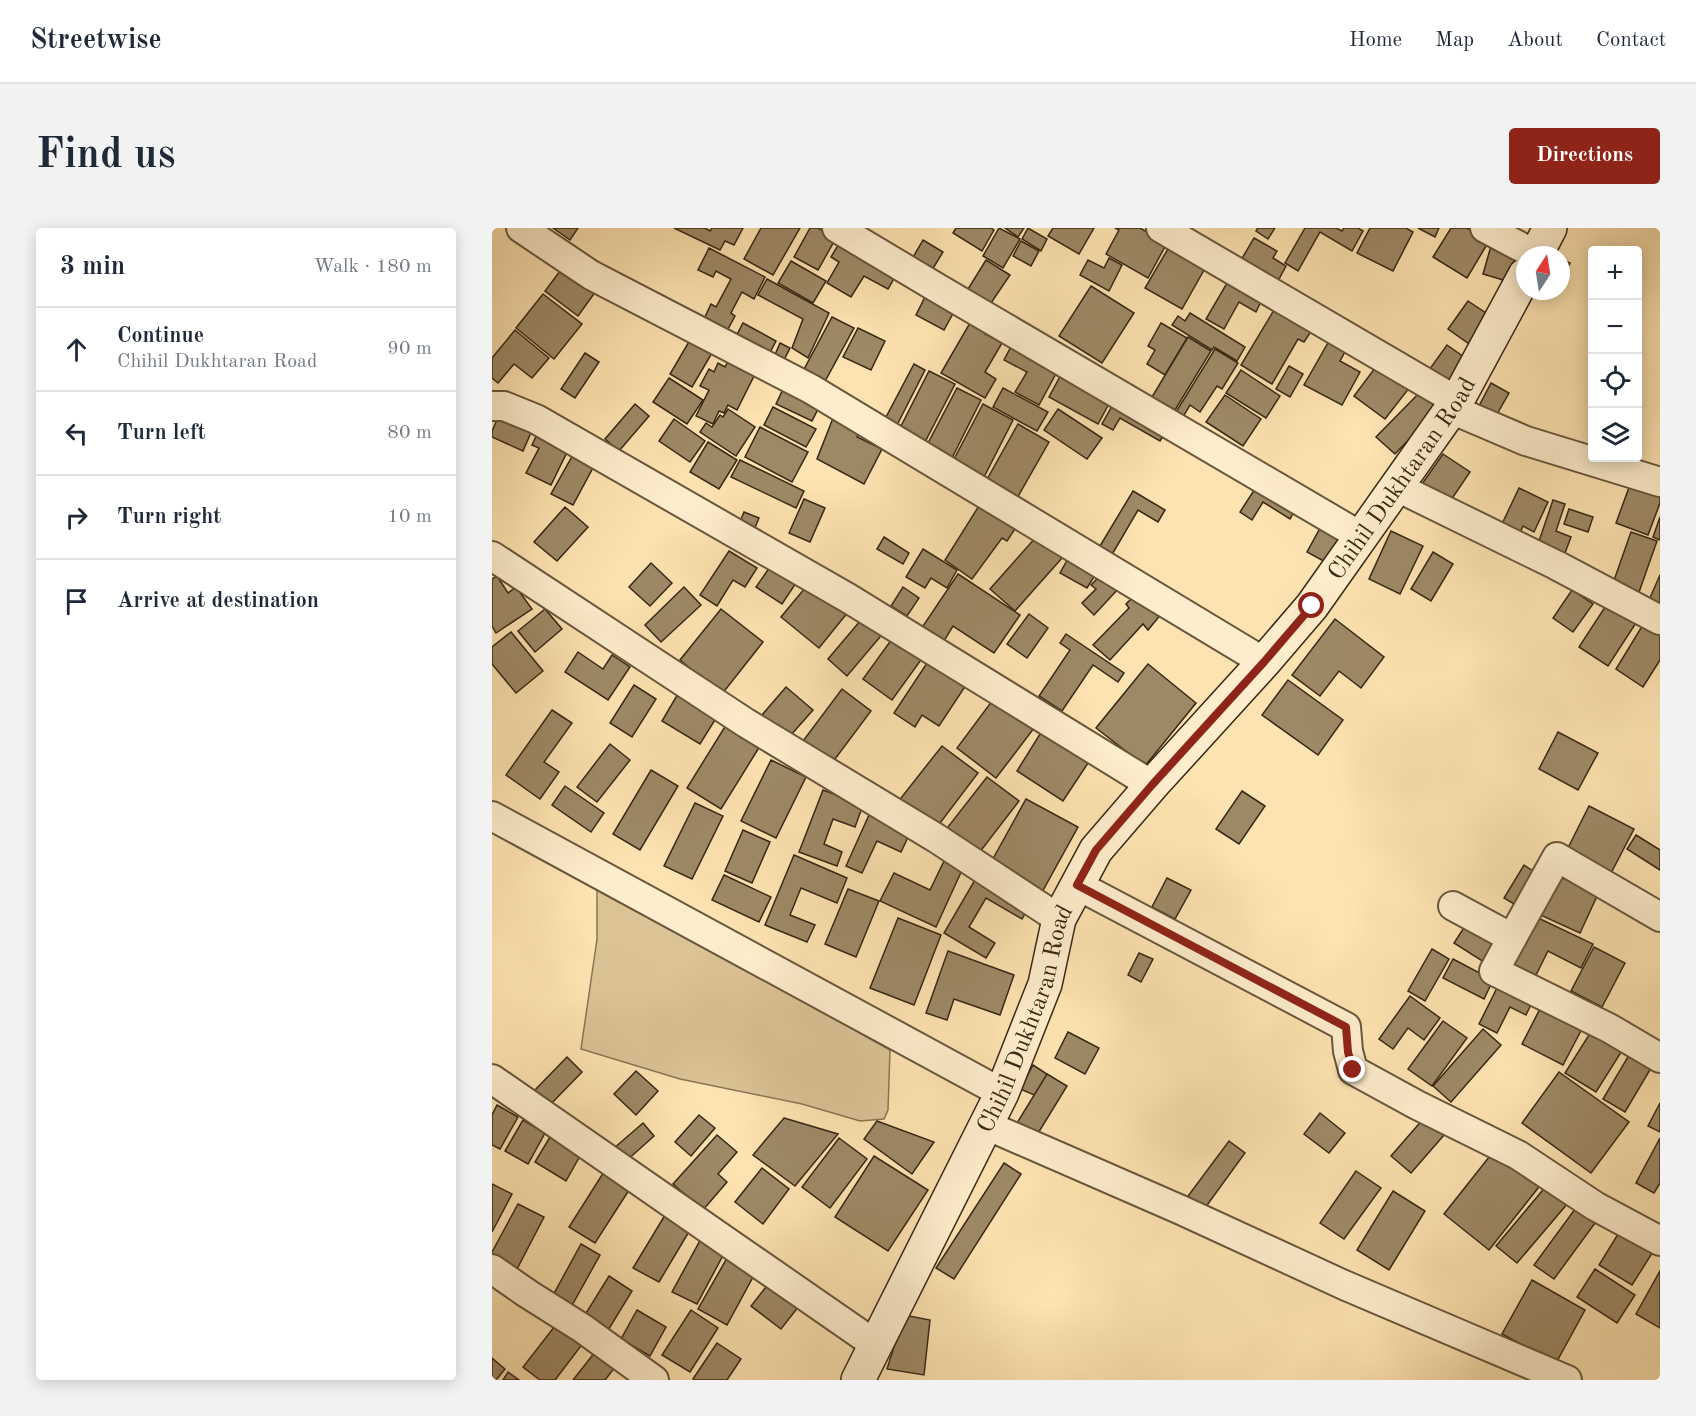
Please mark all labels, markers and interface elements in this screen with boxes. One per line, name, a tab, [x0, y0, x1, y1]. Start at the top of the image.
text: Streetwise	[30, 27, 162, 55]
text: Home	[1349, 30, 1402, 51]
text: Map	[1435, 30, 1474, 51]
text: About	[1507, 30, 1563, 51]
text: Contact	[1596, 30, 1666, 51]
button: Directions	[1509, 128, 1660, 184]
text: Find us	[36, 135, 175, 177]
north arrow	[1516, 246, 1570, 300]
map controls	[1588, 246, 1642, 462]
button: +	[1588, 246, 1642, 300]
text: 3 min	[60, 254, 125, 280]
text: Walk · 180 m	[313, 257, 432, 277]
button: −	[1588, 300, 1642, 354]
text: Continue	[117, 325, 204, 347]
icon: ahead	[60, 333, 93, 366]
text: 90 m	[387, 339, 432, 359]
text: Chihil Dukhtaran Road	[117, 352, 317, 372]
button: locate	[1588, 354, 1642, 408]
street label: Chihil Dukhtaran Road	[1324, 374, 1481, 585]
button: layers	[1588, 408, 1642, 462]
icon: left	[60, 417, 93, 450]
text: Turn left	[117, 422, 206, 444]
text: 80 m	[387, 423, 432, 443]
icon: right	[60, 501, 93, 534]
text: Turn right	[117, 506, 221, 528]
text: 10 m	[387, 507, 432, 527]
icon: arrive	[60, 585, 93, 618]
text: Arrive at destination	[117, 590, 319, 612]
route start	[1298, 592, 1324, 618]
street label: Chihil Dukhtaran Road	[974, 901, 1078, 1137]
route end	[1339, 1056, 1365, 1082]

